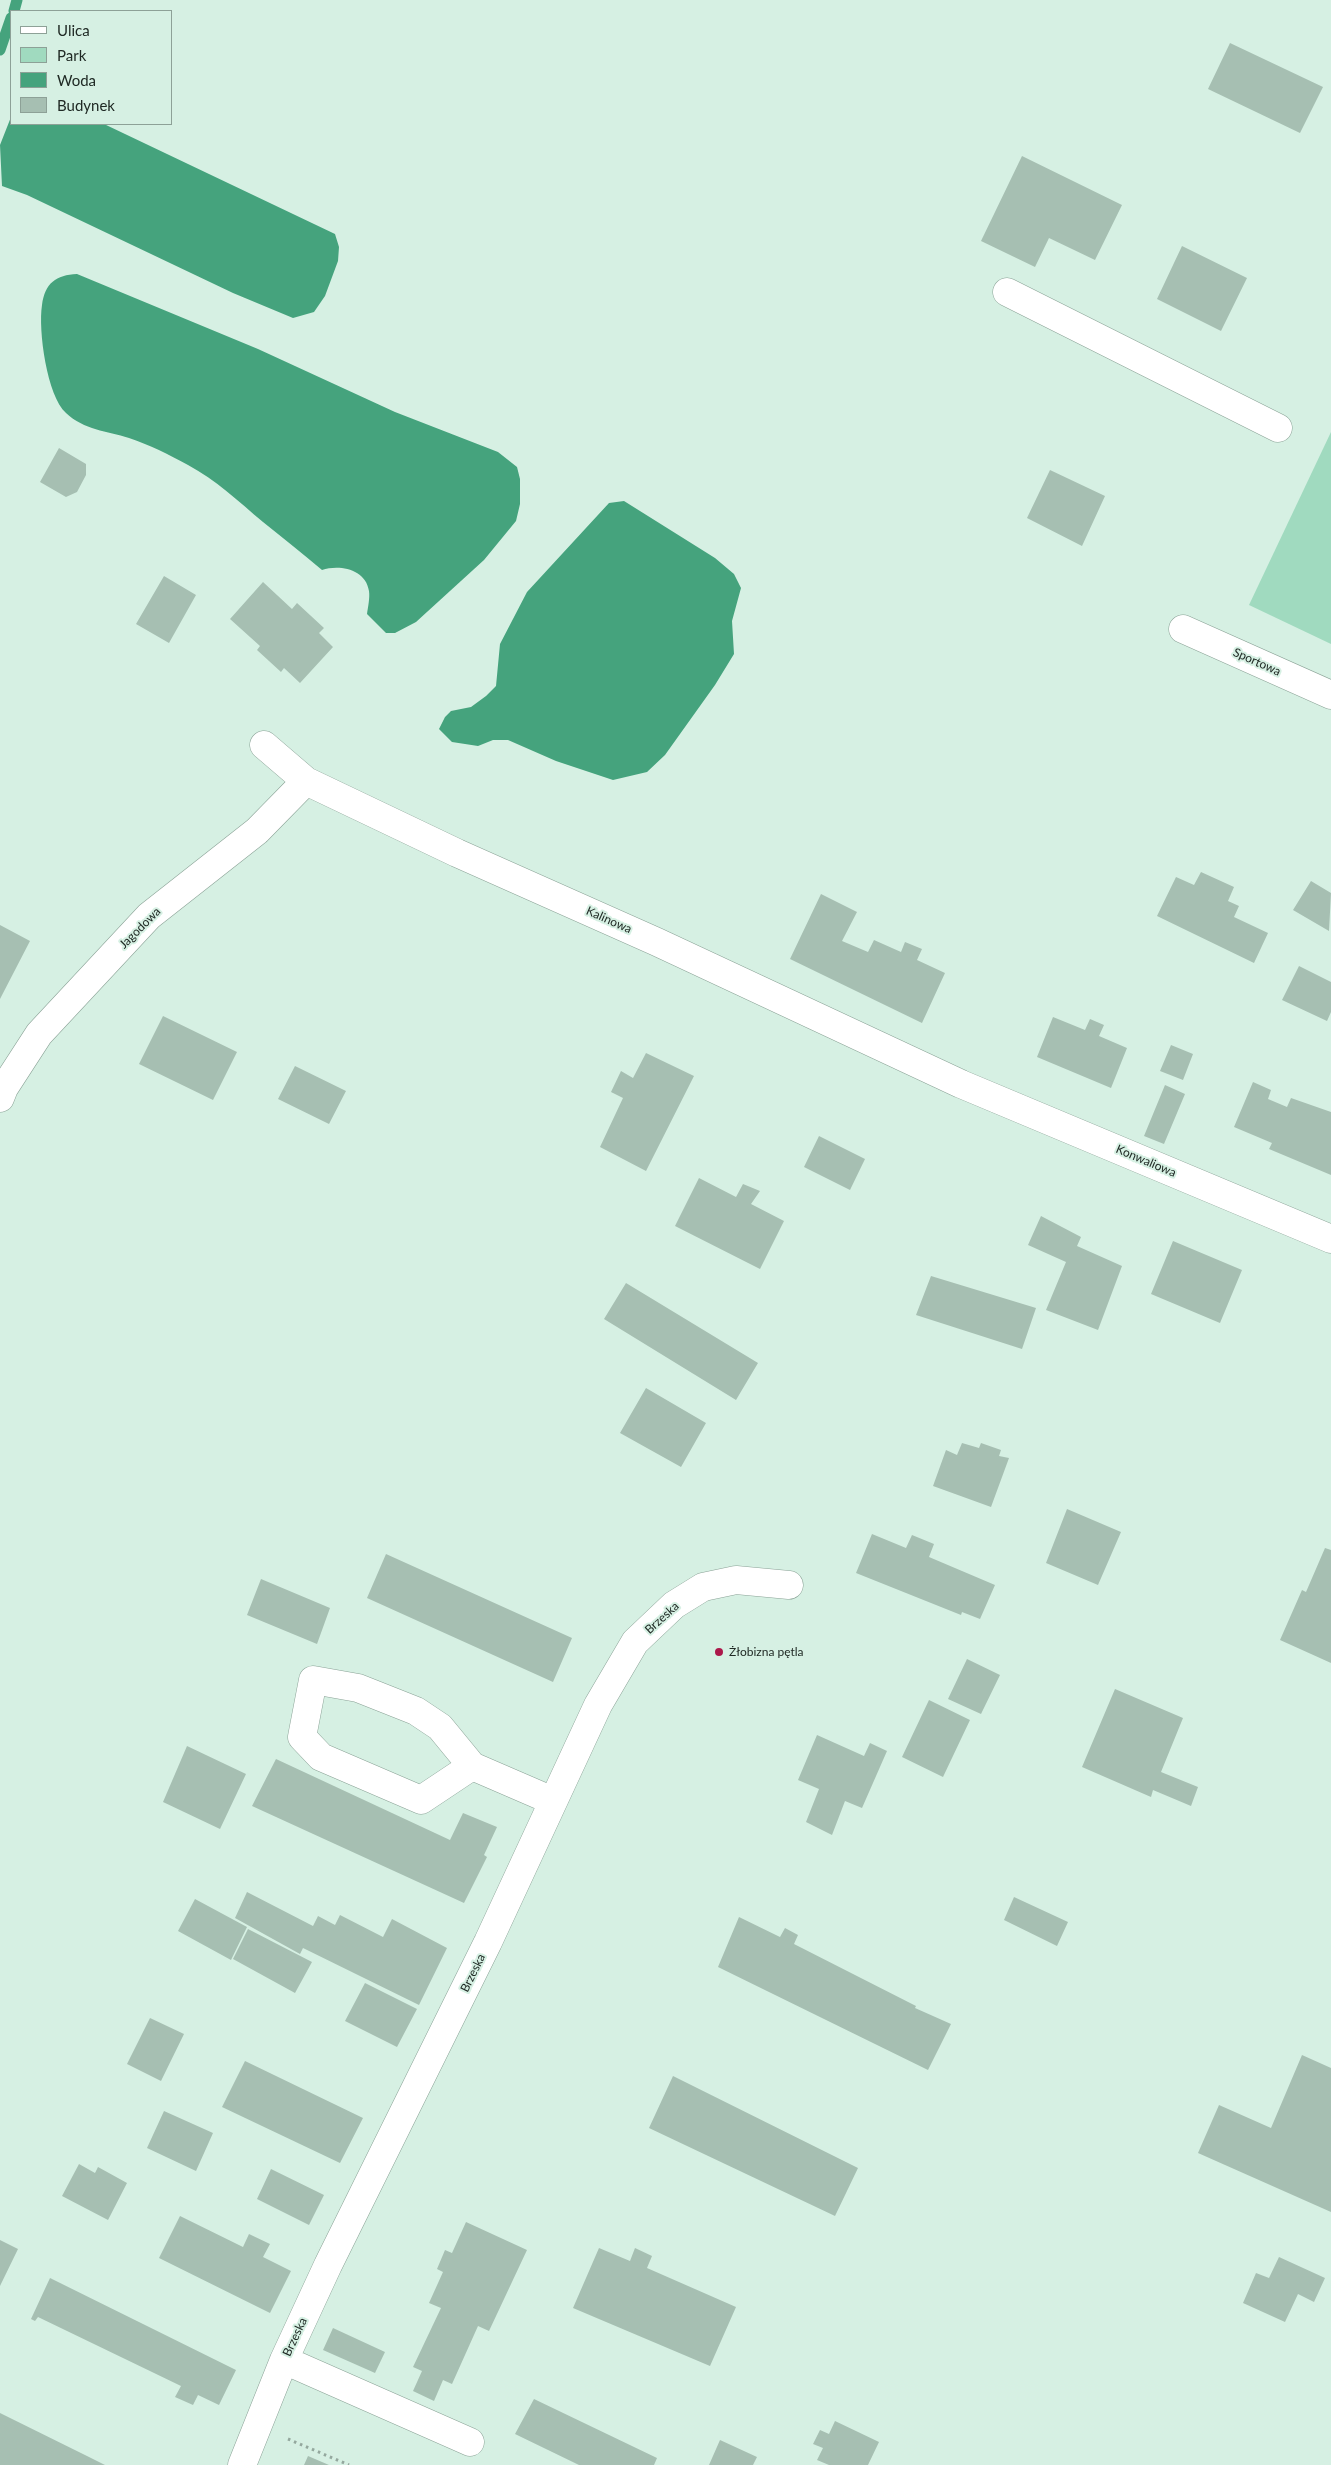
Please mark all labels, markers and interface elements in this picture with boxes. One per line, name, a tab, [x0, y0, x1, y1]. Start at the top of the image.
legend	[10, 10, 172, 125]
text: Ulica	[57, 21, 90, 39]
text: Park	[57, 46, 86, 64]
text: Woda	[57, 71, 96, 89]
text: Budynek	[57, 96, 115, 114]
street label: Sportowa	[1231, 645, 1283, 679]
street label: Jagodowa	[116, 904, 164, 952]
street label: Kalinowa	[584, 904, 634, 936]
street label: Konwaliowa	[1114, 1142, 1178, 1180]
street label: Brzeska	[642, 1599, 682, 1637]
place label: Żłobizna pętla	[729, 1645, 804, 1659]
marker: Żłobizna pętla	[713, 1646, 725, 1658]
street label: Brzeska	[458, 1951, 488, 1995]
street label: Brzeska	[280, 2315, 310, 2359]

